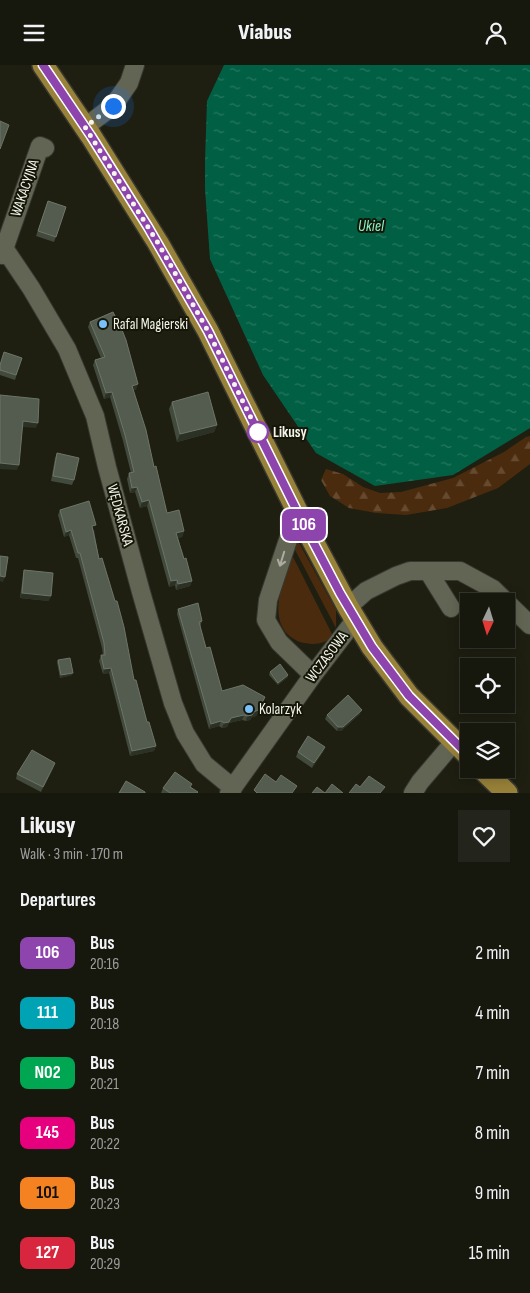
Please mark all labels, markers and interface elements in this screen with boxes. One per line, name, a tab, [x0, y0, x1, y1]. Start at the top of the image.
icon: menu	[20, 19, 48, 47]
text: Viabus	[238, 19, 292, 46]
icon: person	[482, 19, 510, 47]
your location	[101, 94, 126, 119]
street label: WAKACYJNA	[6, 156, 44, 219]
water label: Ukiel	[358, 217, 385, 236]
place label: Rafal Magierski	[113, 315, 188, 334]
marker: Rafal Magierski	[97, 318, 109, 330]
marker: Likusy	[247, 421, 269, 443]
place label: Likusy	[273, 423, 307, 442]
street label: WĘDKARSKA	[103, 482, 138, 549]
line badge: 106	[275, 509, 333, 541]
text: 106	[292, 514, 316, 535]
one-way arrow	[276, 550, 286, 566]
north arrow	[460, 593, 515, 647]
map controls	[460, 593, 515, 778]
street label: WCZASOWA	[302, 627, 353, 686]
button: locate	[460, 658, 515, 713]
place label: Kolarzyk	[259, 700, 302, 719]
marker: Kolarzyk	[243, 703, 255, 715]
button: layers	[460, 723, 515, 778]
button: heart	[458, 810, 510, 862]
text: Likusy	[20, 811, 76, 840]
text: Walk · 3 min · 170 m	[20, 845, 123, 864]
text: Departures	[20, 889, 96, 912]
text: Bus	[90, 932, 115, 955]
text: 106	[35, 942, 60, 963]
text: 2 min	[475, 942, 510, 965]
text: 20:16	[90, 955, 119, 974]
text: Bus	[90, 992, 115, 1015]
text: 111	[37, 1002, 58, 1023]
text: 4 min	[475, 1002, 510, 1025]
text: 20:18	[90, 1015, 119, 1034]
text: Bus	[90, 1052, 115, 1075]
text: N02	[34, 1062, 61, 1083]
text: 7 min	[476, 1062, 510, 1085]
text: 20:21	[90, 1075, 119, 1094]
text: Bus	[90, 1112, 115, 1135]
text: 145	[36, 1122, 59, 1143]
text: 8 min	[475, 1122, 510, 1145]
text: 20:22	[90, 1135, 120, 1154]
text: Bus	[90, 1172, 115, 1195]
text: 101	[36, 1182, 59, 1203]
text: 9 min	[475, 1182, 510, 1205]
text: 20:23	[90, 1195, 120, 1214]
text: Bus	[90, 1232, 115, 1255]
text: 127	[36, 1242, 59, 1263]
text: 15 min	[469, 1242, 510, 1265]
text: 20:29	[90, 1255, 120, 1274]

